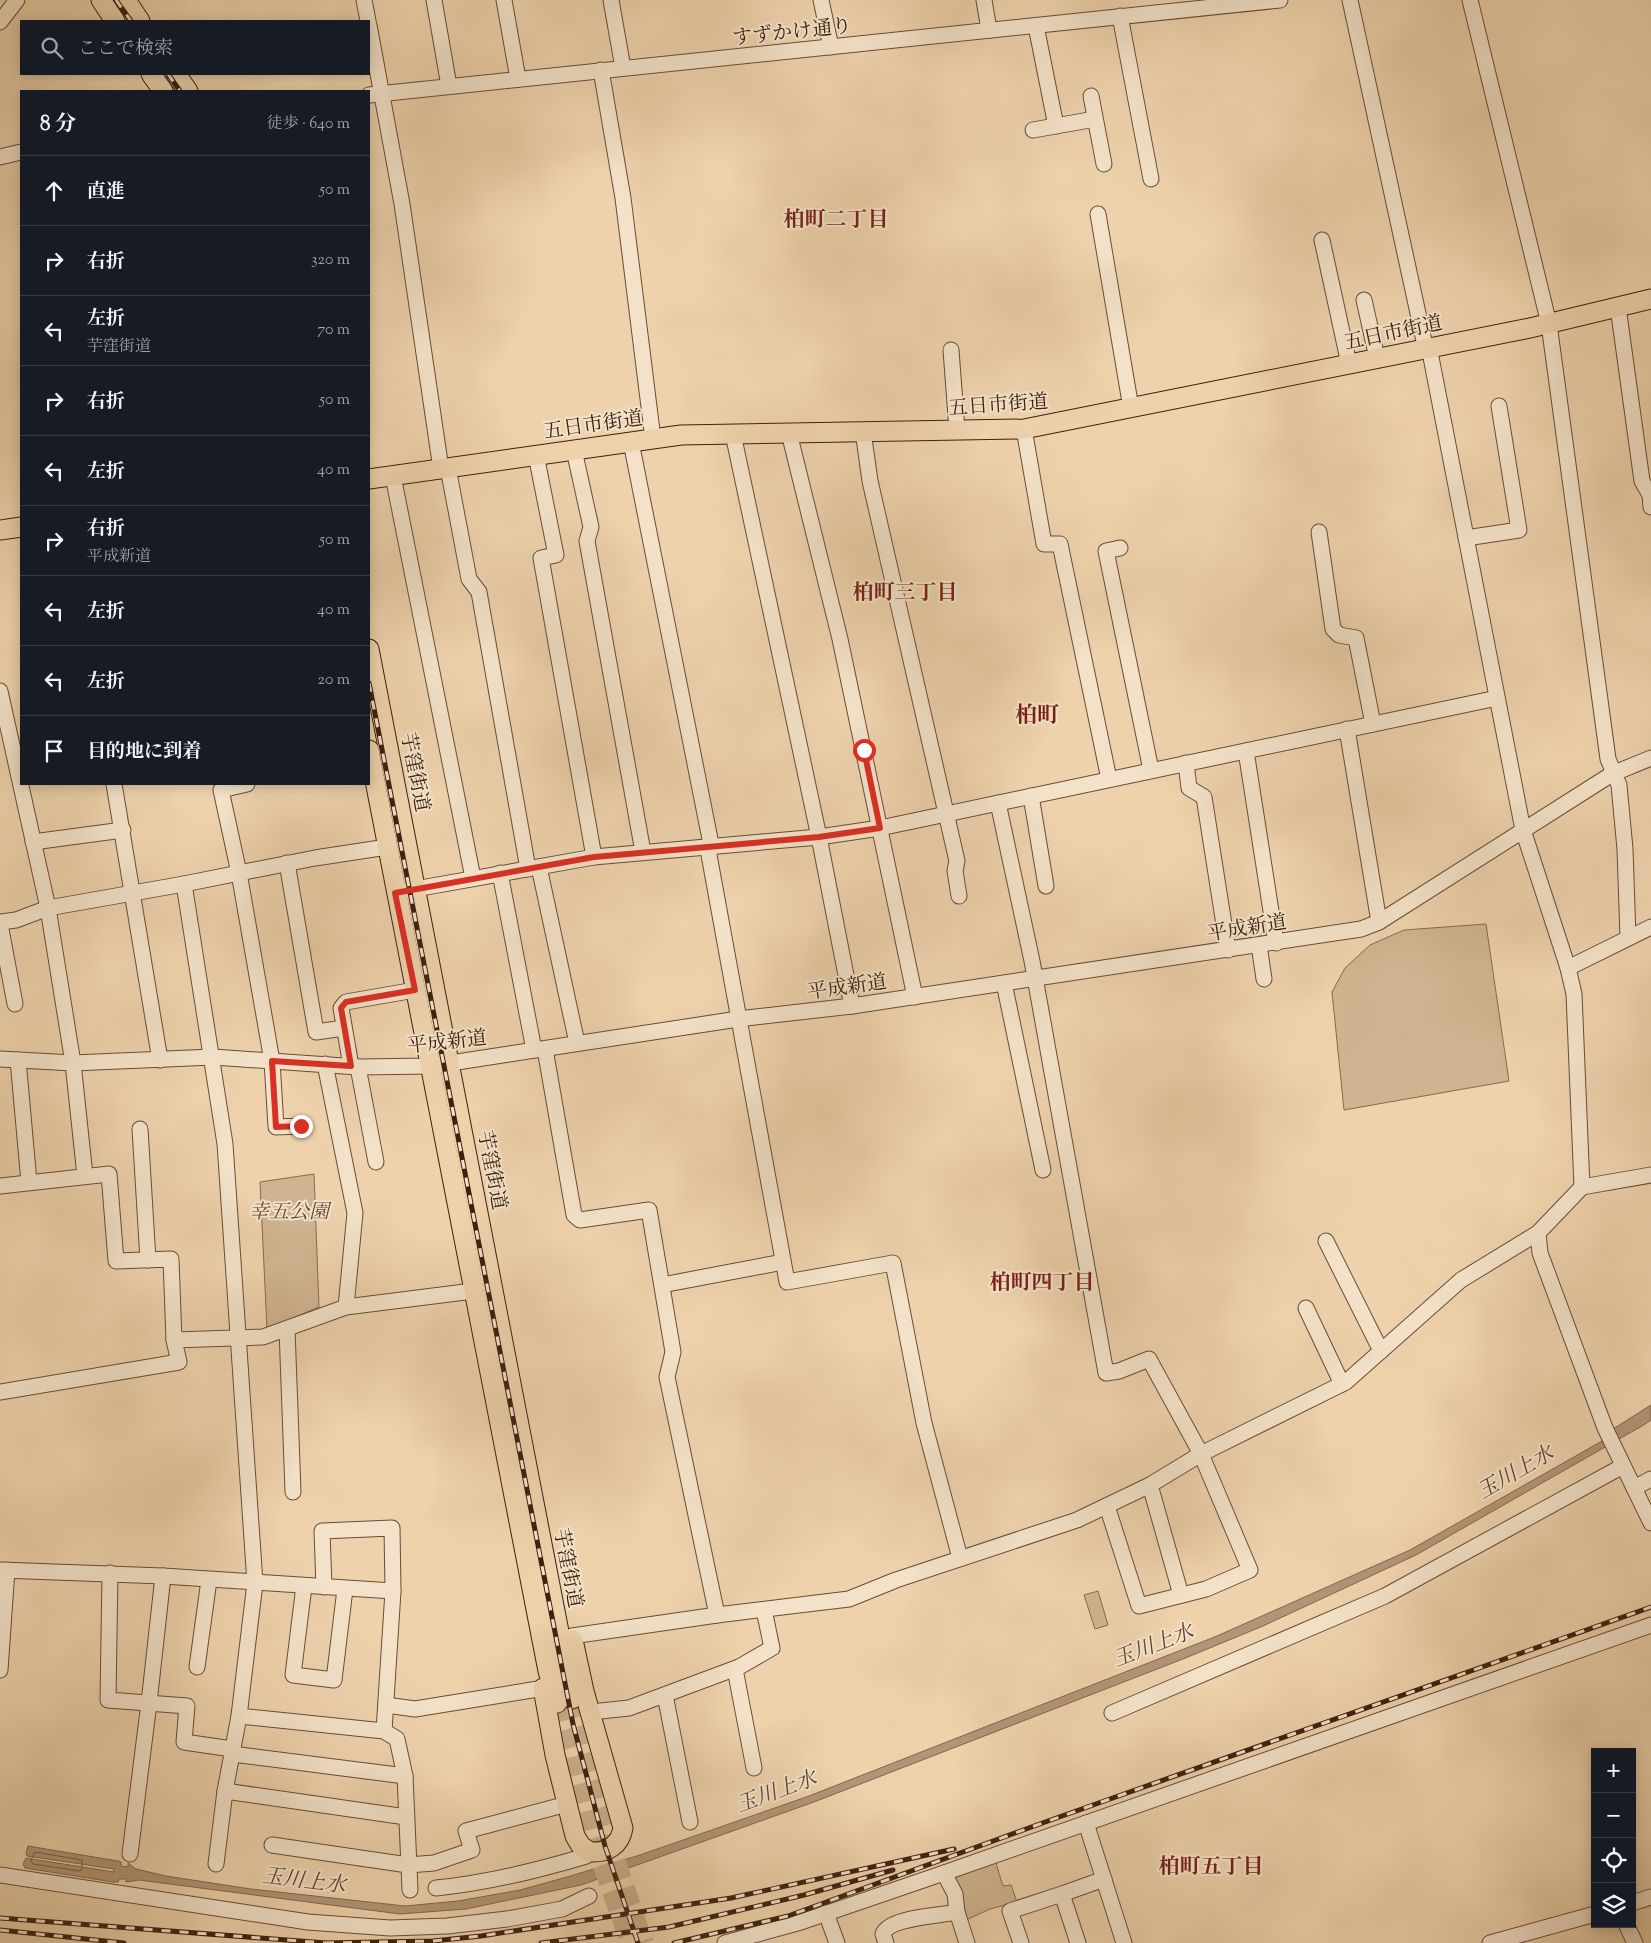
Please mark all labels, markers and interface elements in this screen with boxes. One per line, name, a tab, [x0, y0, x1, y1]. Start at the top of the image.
street label: すずかけ通り	[731, 13, 854, 54]
search box	[20, 20, 370, 75]
icon: search	[38, 34, 66, 62]
text: ここで検索	[78, 36, 173, 63]
text: 8 分	[40, 110, 76, 140]
text: 徒歩 · 640 m	[266, 113, 350, 136]
icon: ahead	[40, 177, 68, 205]
text: 直進	[87, 179, 125, 206]
text: 50 m	[319, 179, 350, 202]
district label: 柏町二丁目	[784, 206, 889, 236]
icon: right	[40, 247, 68, 275]
text: 右折	[87, 249, 125, 276]
text: 320 m	[311, 249, 350, 272]
text: 左折	[87, 306, 125, 333]
street label: 五日市街道	[1342, 310, 1445, 359]
icon: left	[40, 317, 68, 345]
text: 70 m	[317, 319, 350, 342]
text: 芋窪街道	[87, 336, 151, 359]
icon: right	[40, 387, 68, 415]
text: 右折	[87, 389, 125, 416]
text: 50 m	[319, 389, 350, 412]
street label: 五日市街道	[947, 389, 1049, 424]
street label: 五日市街道	[542, 405, 645, 448]
icon: left	[40, 457, 68, 485]
text: 左折	[87, 459, 125, 486]
text: 40 m	[317, 459, 350, 482]
text: 右折	[87, 516, 125, 543]
icon: right	[40, 527, 68, 555]
text: 50 m	[319, 529, 350, 552]
text: 平成新道	[87, 546, 151, 569]
district label: 柏町三丁目	[853, 579, 958, 609]
icon: left	[40, 597, 68, 625]
text: 左折	[87, 599, 125, 626]
text: 40 m	[317, 599, 350, 622]
icon: left	[40, 667, 68, 695]
text: 左折	[87, 669, 125, 696]
text: 20 m	[317, 669, 350, 692]
district label: 柏町	[1015, 701, 1059, 733]
street label: 芋窪街道	[392, 730, 435, 815]
icon: arrive	[40, 737, 68, 765]
text: 目的地に到着	[87, 739, 201, 766]
route start	[853, 739, 876, 762]
street label: 平成新道	[1206, 909, 1289, 950]
street label: 平成新道	[806, 969, 889, 1008]
street label: 平成新道	[406, 1025, 489, 1062]
route end	[290, 1115, 313, 1138]
street label: 芋窪街道	[469, 1128, 512, 1213]
park label: 幸五公園	[249, 1199, 332, 1228]
district label: 柏町四丁目	[990, 1269, 1095, 1299]
water label: 玉川上水	[1472, 1439, 1562, 1508]
street label: 芋窪街道	[545, 1526, 588, 1611]
water label: 玉川上水	[1109, 1617, 1200, 1676]
map controls	[1591, 1748, 1636, 1928]
button: +	[1591, 1748, 1636, 1793]
water label: 玉川上水	[732, 1764, 823, 1821]
button: −	[1591, 1793, 1636, 1838]
button: locate	[1591, 1838, 1636, 1883]
district label: 柏町五丁目	[1159, 1853, 1264, 1883]
water label: 玉川上水	[260, 1862, 349, 1902]
button: layers	[1591, 1883, 1636, 1928]

